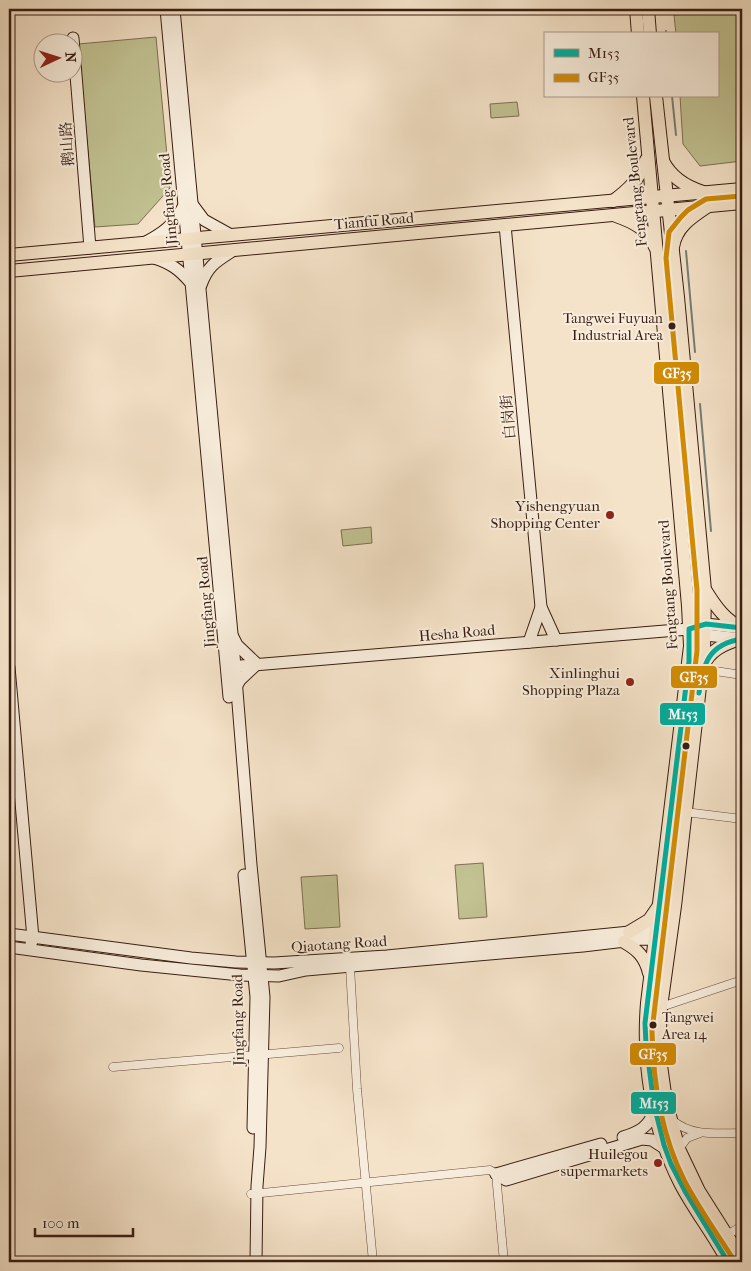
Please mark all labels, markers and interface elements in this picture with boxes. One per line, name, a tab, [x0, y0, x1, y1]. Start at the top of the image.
north arrow	[32, 32, 82, 82]
legend	[544, 32, 718, 98]
text: M153	[588, 44, 620, 62]
text: N	[62, 51, 79, 63]
text: GF35	[588, 68, 619, 86]
street label: Fengtang Boulevard	[619, 115, 651, 248]
street label: 鹅山路	[56, 121, 78, 167]
street label: Jingfang Road	[155, 152, 181, 247]
street label: Tianfu Road	[333, 208, 415, 233]
place label: Tangwei Fuyuan Industrial Area	[563, 310, 664, 344]
marker: Tangwei Fuyuan Industrial Area	[667, 321, 677, 331]
line badge: GF35	[653, 361, 700, 385]
text: GF35	[662, 365, 692, 382]
street label: 白岗街	[497, 394, 519, 440]
place label: Yishengyuan Shopping Center	[490, 497, 601, 532]
marker: Yishengyuan Shopping Center	[604, 509, 616, 521]
street label: Fengtang Boulevard	[654, 519, 682, 651]
street label: Jingfang Road	[193, 555, 219, 650]
street label: Hesha Road	[418, 621, 497, 645]
place label: Xinlinghui Shopping Plaza	[522, 664, 621, 699]
line badge: GF35	[670, 665, 718, 689]
text: GF35	[679, 669, 709, 686]
marker: Xinlinghui Shopping Plaza	[624, 676, 636, 688]
line badge: M153	[659, 702, 706, 726]
text: M153	[667, 706, 698, 723]
unlabelled marker	[681, 741, 691, 751]
street label: Qiaotang Road	[290, 932, 388, 956]
street label: Jingfang Road	[228, 973, 248, 1067]
place label: Tangwei Area 14	[661, 1009, 714, 1043]
marker: Tangwei Area 14	[648, 1020, 658, 1030]
line badge: GF35	[629, 1042, 677, 1066]
text: GF35	[638, 1046, 668, 1063]
line badge: M153	[630, 1091, 677, 1115]
text: M153	[638, 1095, 669, 1112]
place label: Huilegou supermarkets	[561, 1145, 649, 1180]
marker: Huilegou supermarkets	[652, 1157, 664, 1169]
scale bar	[35, 1206, 132, 1238]
text: 100 m	[42, 1214, 80, 1232]

